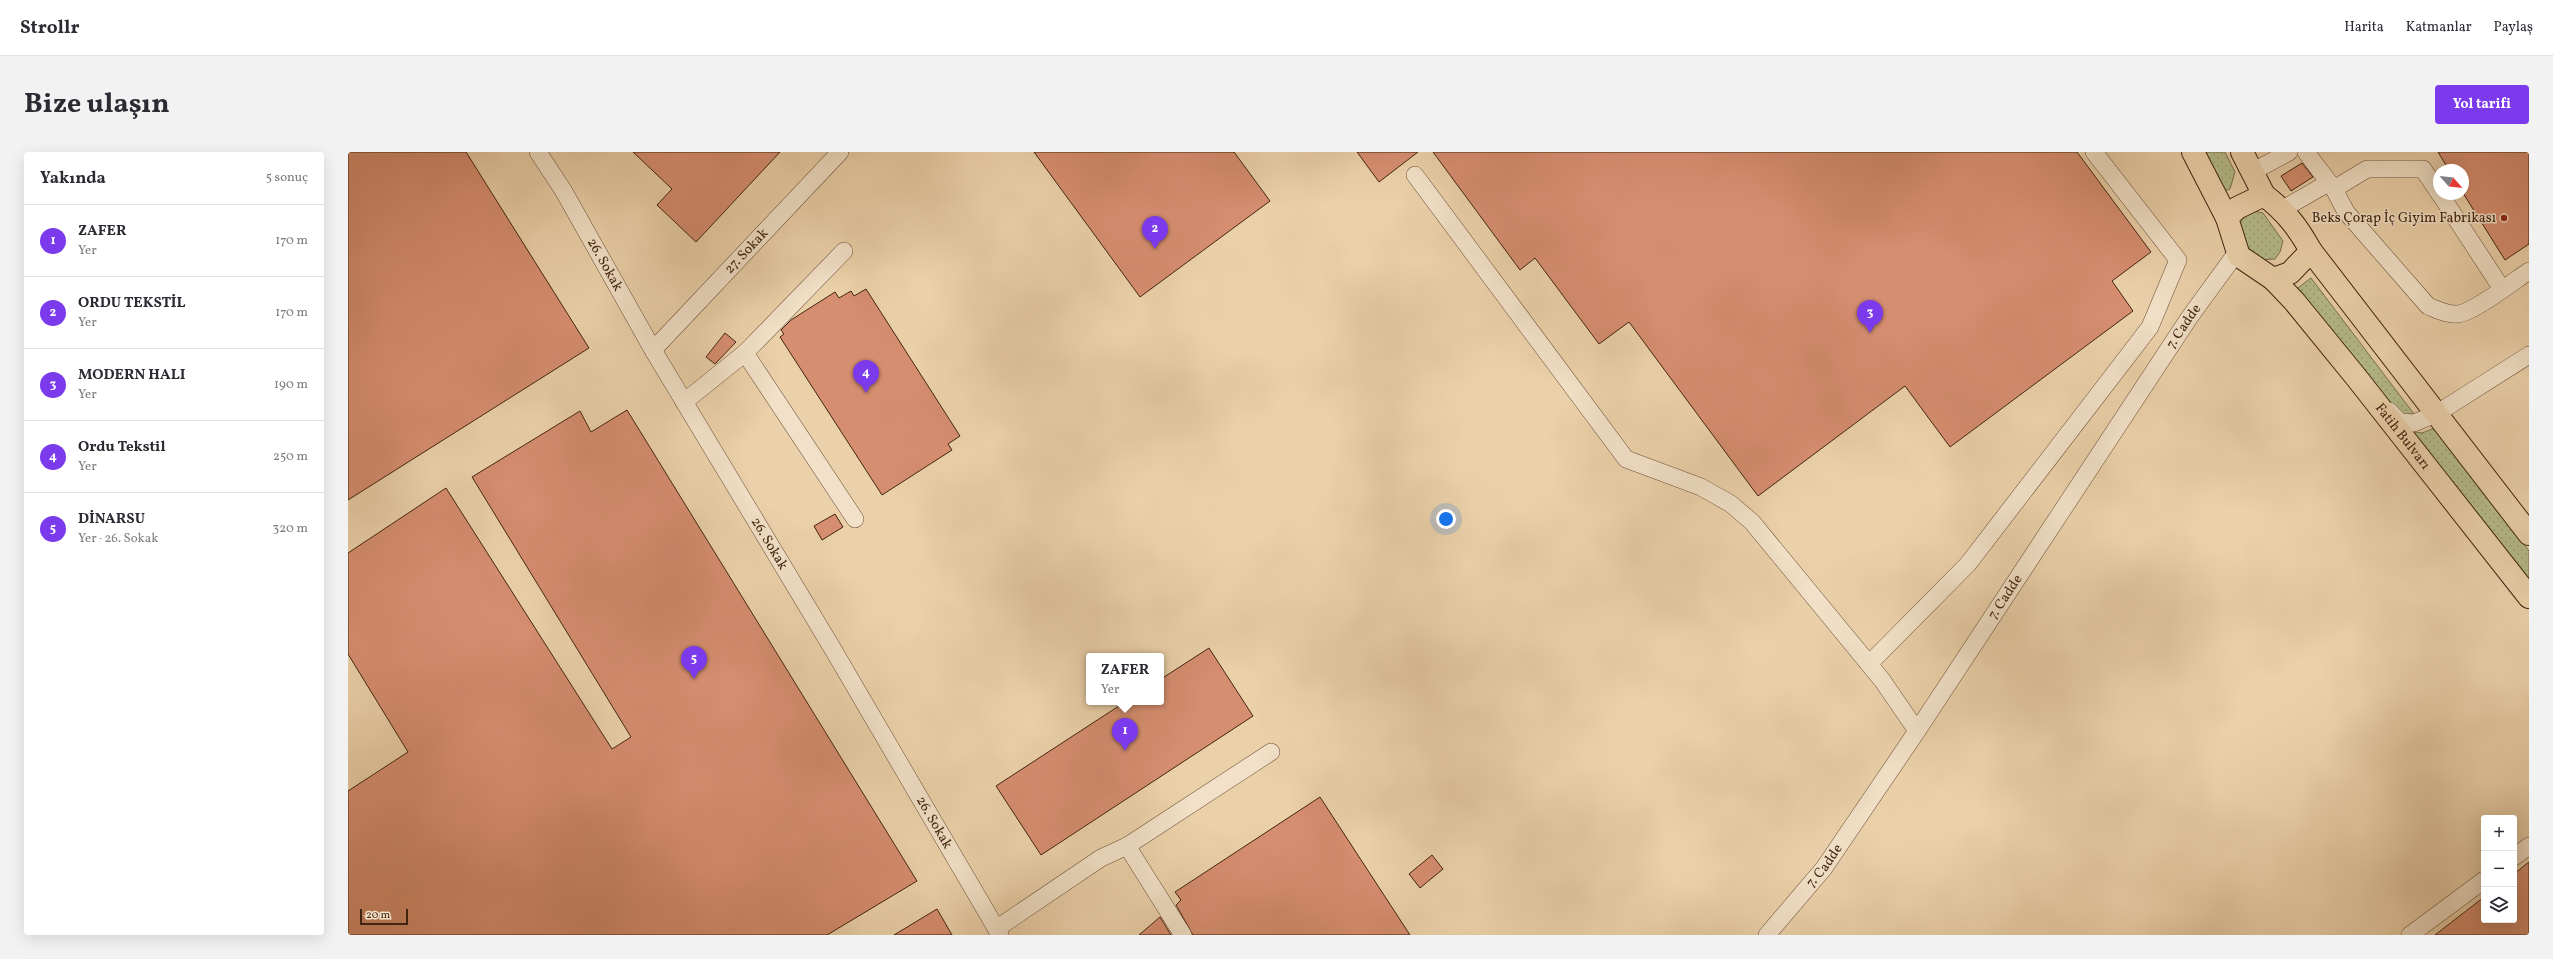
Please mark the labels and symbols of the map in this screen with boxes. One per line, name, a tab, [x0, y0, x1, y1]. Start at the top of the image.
north arrow	[2433, 164, 2469, 200]
place label: Beks Çorap İç Giyim Fabrikası	[2312, 209, 2496, 228]
marker: Beks Çorap İç Giyim Fabrikası	[2499, 213, 2509, 223]
pin: 2	[1142, 216, 1168, 249]
street label: 27. Sokak	[720, 224, 773, 278]
street label: 26. Sokak	[582, 235, 628, 295]
pin: 3	[1857, 300, 1883, 333]
street label: 7. Cadde	[2162, 300, 2206, 353]
pin: 4	[853, 360, 879, 393]
street label: Fatih Bulvarı	[2371, 399, 2435, 473]
your location	[1436, 509, 1456, 529]
street label: 26. Sokak	[746, 514, 793, 574]
street label: 7. Cadde	[1984, 571, 2027, 623]
pin: 5	[681, 646, 707, 679]
pin: 1	[1112, 718, 1138, 751]
street label: 26. Sokak	[911, 793, 957, 853]
street label: 7. Cadde	[1802, 840, 1847, 892]
scale bar	[360, 907, 408, 926]

